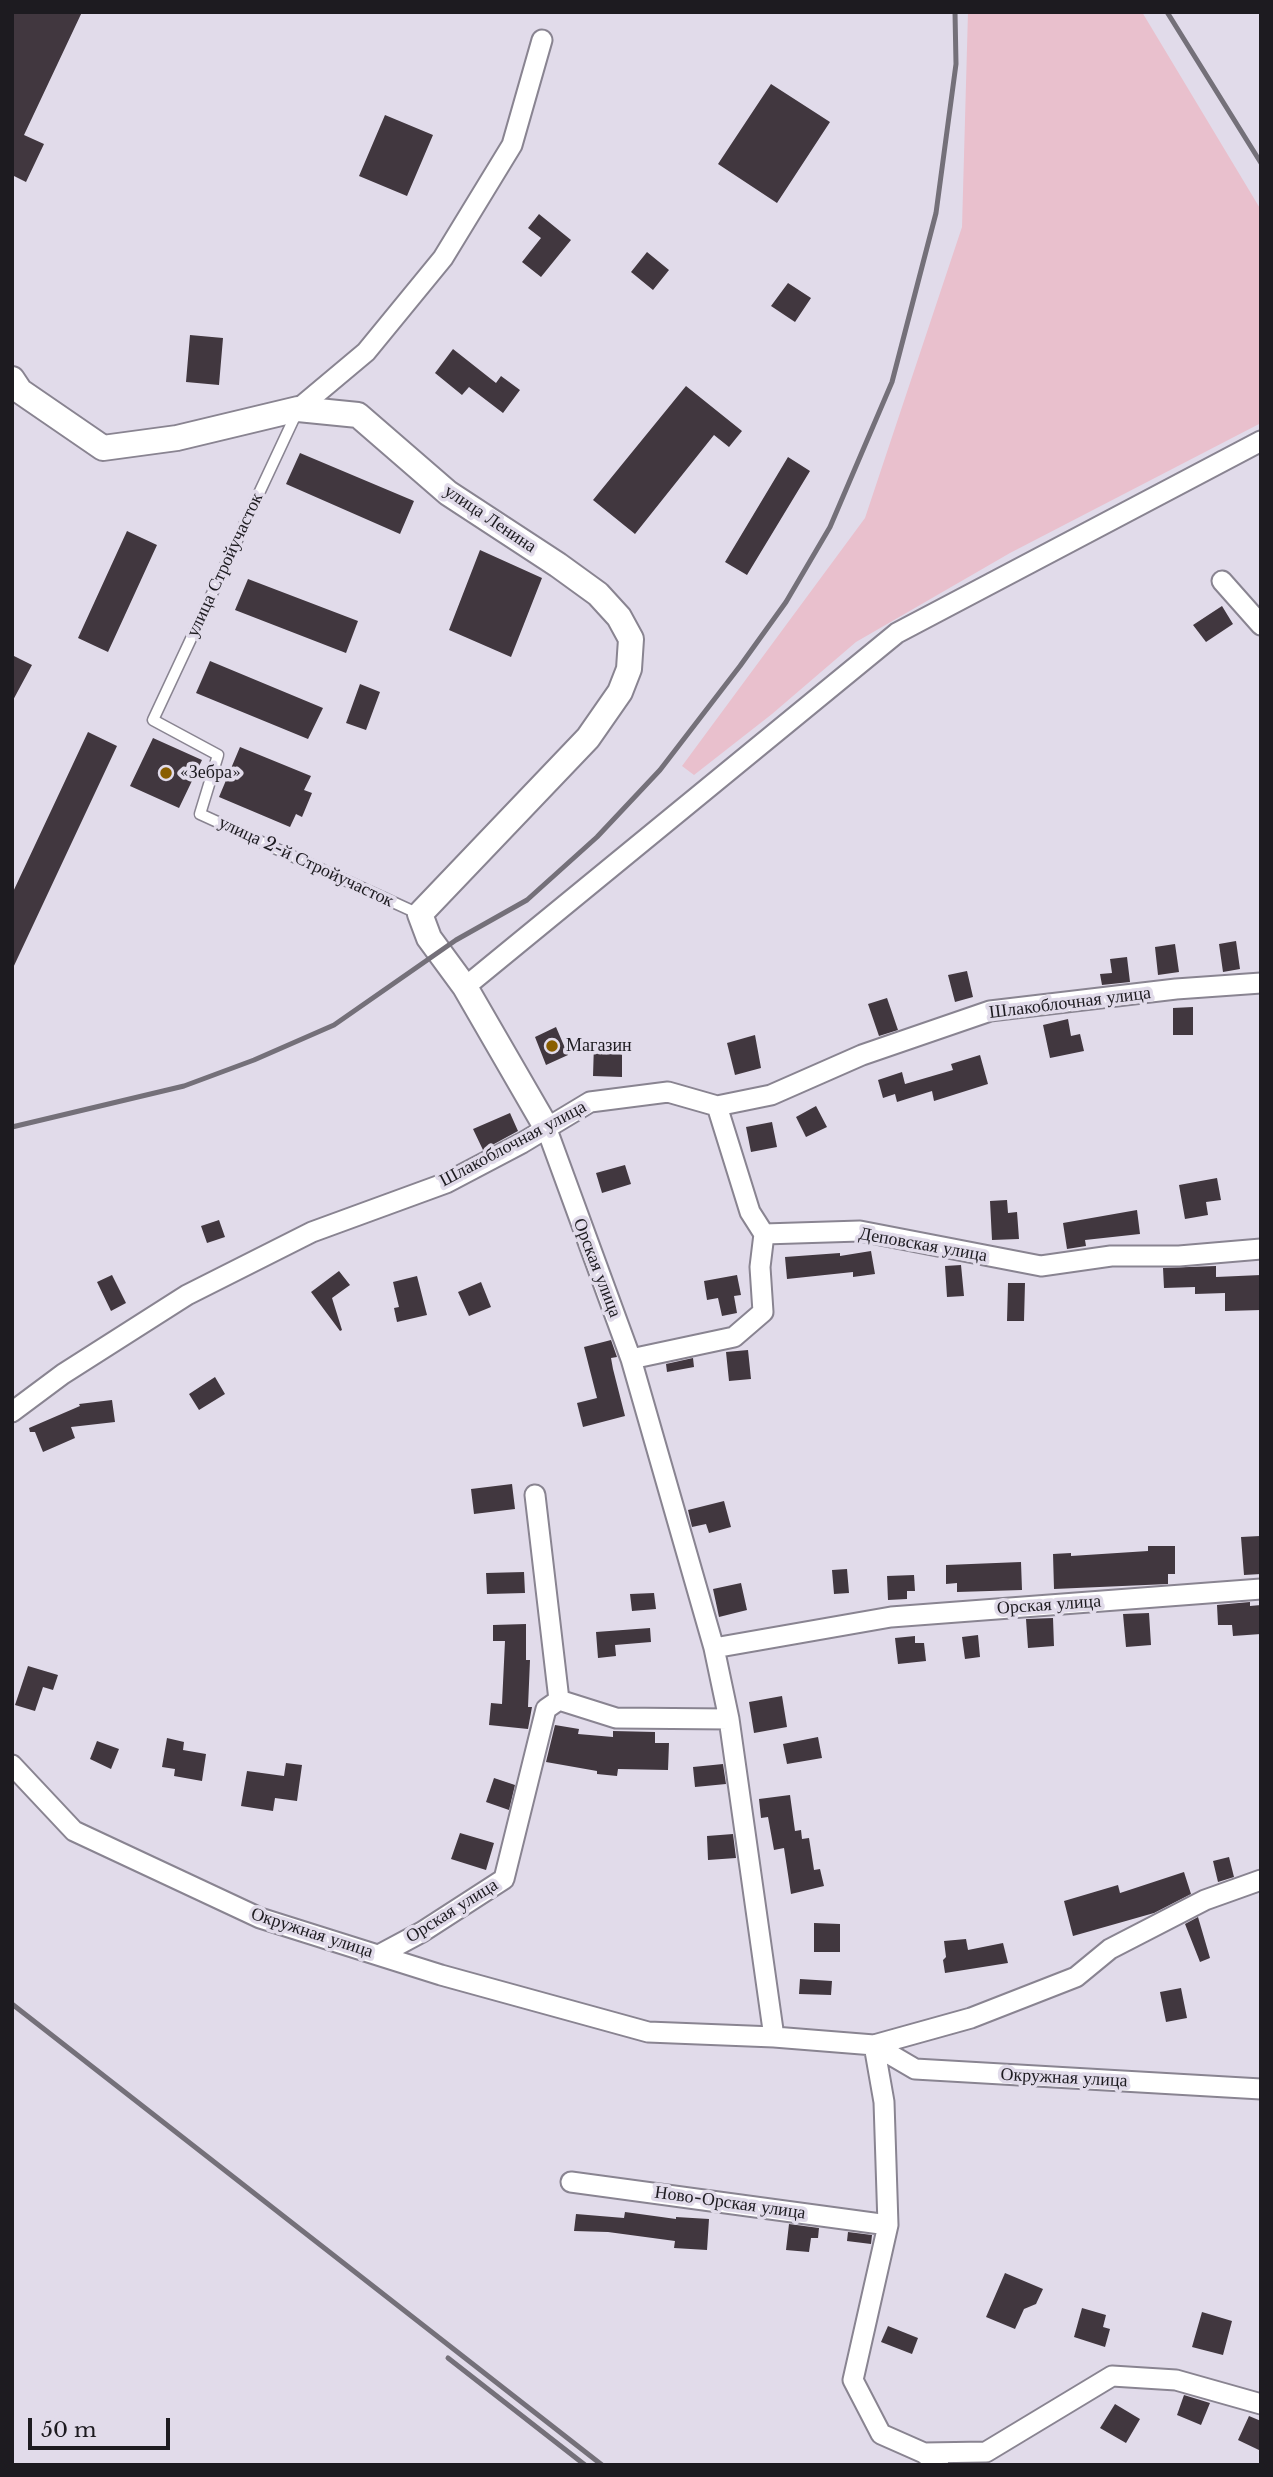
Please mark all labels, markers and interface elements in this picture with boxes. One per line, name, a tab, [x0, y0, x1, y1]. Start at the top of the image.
street label: улица Ленина	[440, 480, 540, 558]
street label: улица Стройучасток	[182, 490, 268, 640]
place label: «Зебра»	[180, 762, 241, 784]
marker: «Зебра»	[158, 765, 174, 781]
street label: улица 2-й Стройучасток	[215, 812, 397, 912]
street label: Шлакоблочная улица	[988, 982, 1152, 1024]
place label: Магазин	[566, 1035, 632, 1057]
marker: Магазин	[544, 1038, 560, 1054]
street label: Шлакоблочная улица	[436, 1096, 590, 1192]
street label: Орская улица	[568, 1215, 626, 1321]
street label: Деповская улица	[857, 1223, 989, 1267]
street label: Орская улица	[996, 1591, 1102, 1619]
street label: Орская улица	[402, 1874, 502, 1948]
street label: Окружная улица	[248, 1903, 376, 1963]
street label: Окружная улица	[1000, 2064, 1128, 2092]
street label: Ново-Орская улица	[653, 2182, 807, 2224]
scale bar	[32, 2404, 173, 2448]
text: 50 m	[41, 2417, 96, 2443]

